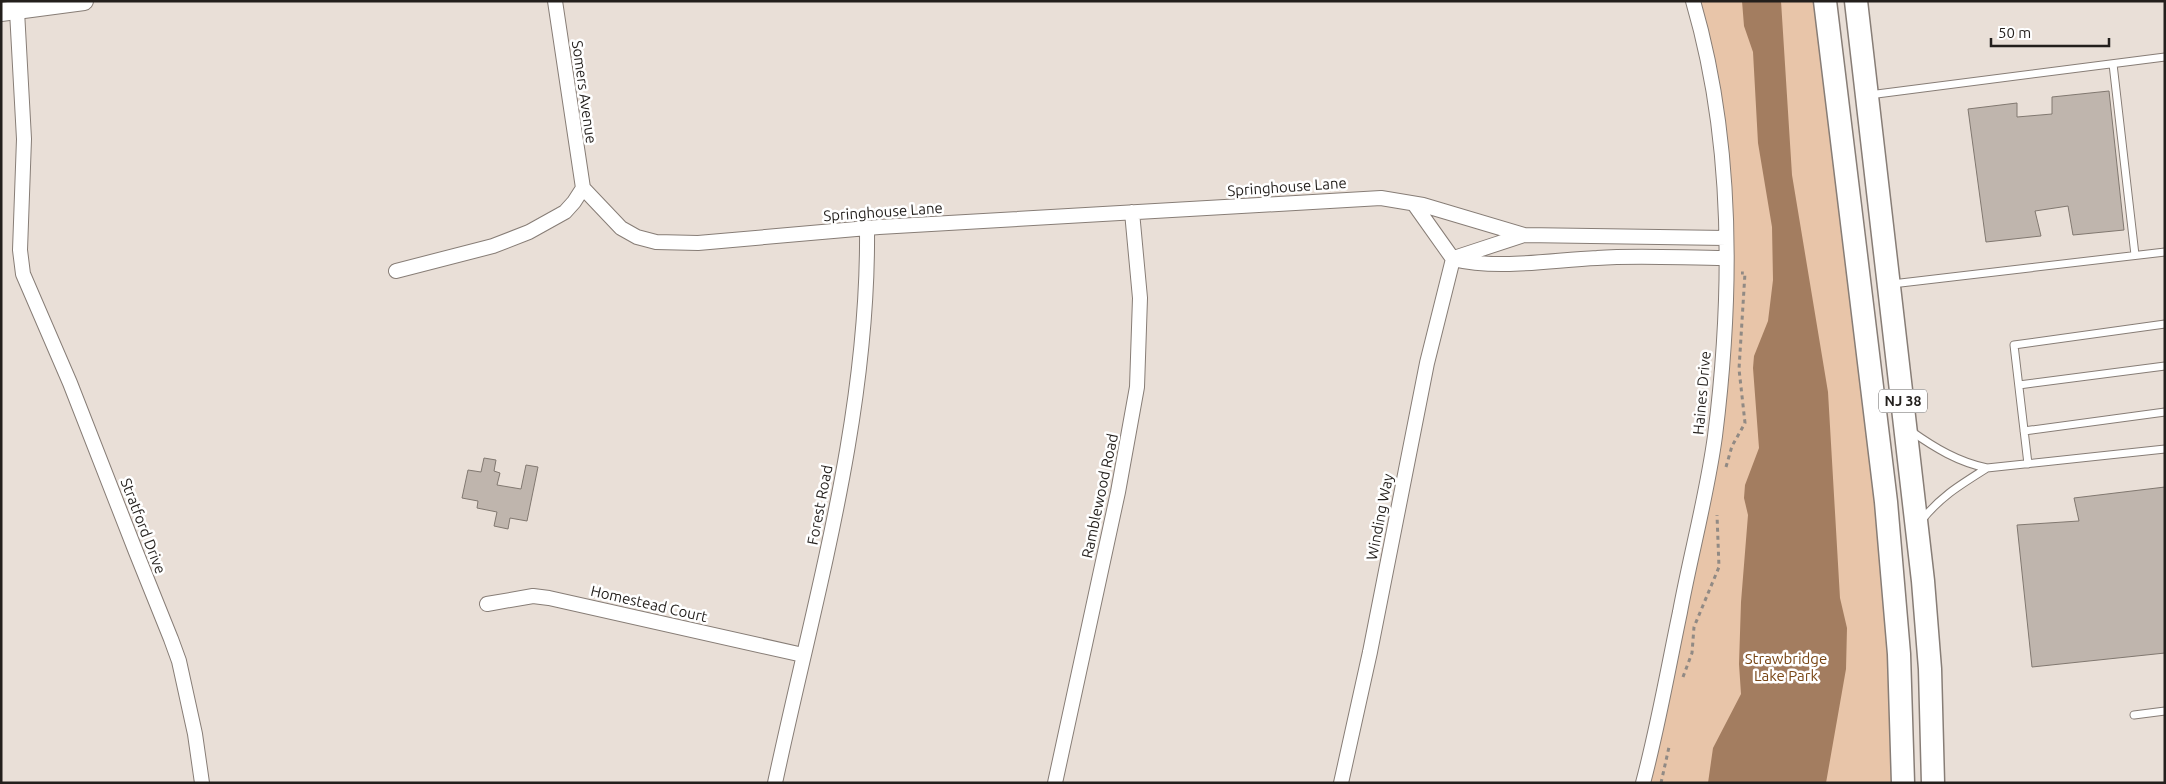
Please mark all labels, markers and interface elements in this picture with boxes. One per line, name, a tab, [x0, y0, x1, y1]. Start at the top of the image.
scale bar	[1991, 15, 2108, 47]
text: 50 m	[1998, 24, 2031, 41]
street label: Somers Avenue	[569, 39, 600, 145]
street label: Springhouse Lane	[1227, 174, 1347, 199]
street label: Springhouse Lane	[823, 199, 943, 224]
street label: Haines Drive	[1689, 350, 1714, 436]
road number: NJ 38	[1879, 390, 1927, 412]
street label: Ramblewood Road	[1078, 432, 1121, 560]
street label: Forest Road	[803, 464, 836, 546]
street label: Winding Way	[1363, 472, 1396, 562]
street label: Stratford Drive	[117, 476, 169, 576]
street label: Homestead Court	[589, 582, 709, 625]
park label: Strawbridge Lake Park	[1745, 650, 1827, 684]

